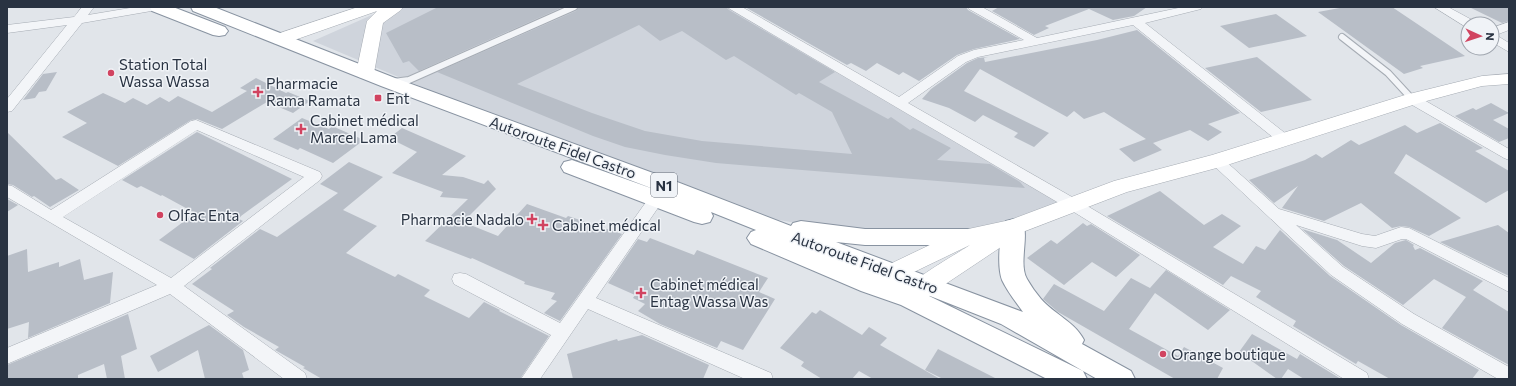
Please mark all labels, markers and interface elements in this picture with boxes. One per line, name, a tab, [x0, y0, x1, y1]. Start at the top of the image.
north arrow	[1460, 16, 1500, 56]
text: N	[1484, 32, 1497, 41]
place label: Station Total Wassa Wassa	[119, 55, 210, 90]
marker: Station Total Wassa Wassa	[106, 68, 116, 78]
place label: Pharmacie Rama Ramata	[266, 74, 360, 109]
marker: Pharmacie Rama Ramata	[253, 87, 263, 97]
place label: Ent	[386, 89, 410, 107]
marker: Ent	[373, 93, 383, 103]
place label: Cabinet médical Marcel Lama	[310, 111, 419, 146]
street label: Autoroute Fidel Castro	[487, 112, 639, 182]
marker: Cabinet médical Marcel Lama	[295, 123, 307, 135]
road number: N1	[651, 173, 677, 197]
place label: Olfac Enta	[168, 206, 239, 224]
marker: Olfac Enta	[155, 210, 165, 220]
place label: Pharmacie Nadalo	[401, 210, 524, 228]
marker: Pharmacie Nadalo	[527, 214, 537, 224]
place label: Cabinet médical	[552, 216, 661, 234]
marker: Cabinet médical	[537, 219, 549, 231]
street label: Autoroute Fidel Castro	[789, 227, 941, 297]
place label: Cabinet médical Entag Wassa Was	[650, 275, 769, 310]
marker: Cabinet médical Entag Wassa Was	[635, 287, 647, 299]
place label: Orange boutique	[1171, 345, 1286, 363]
marker: Orange boutique	[1158, 349, 1168, 359]

